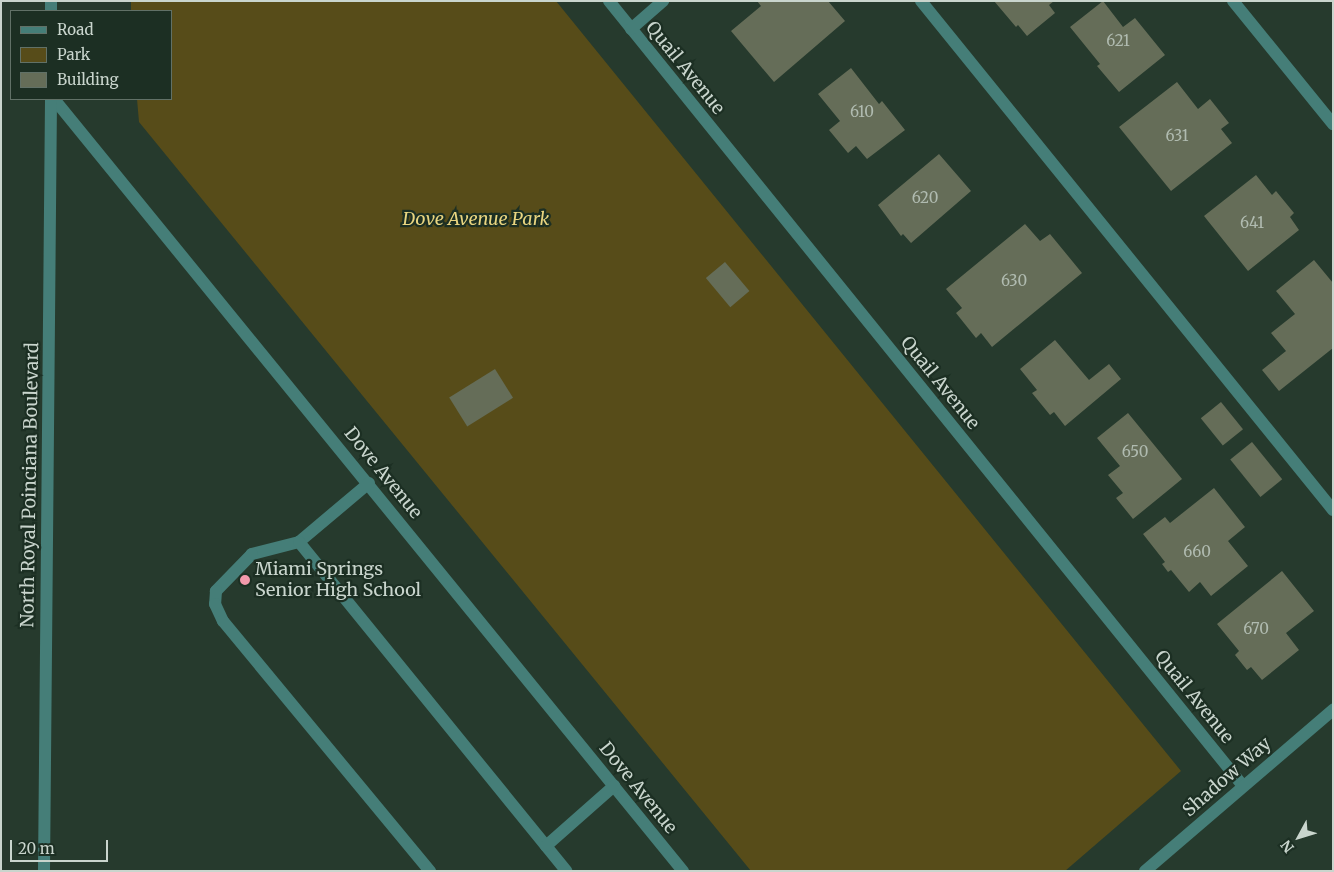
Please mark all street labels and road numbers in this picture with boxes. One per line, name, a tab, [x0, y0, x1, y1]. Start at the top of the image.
street label: Quail Avenue	[641, 17, 729, 119]
street label: Quail Avenue	[896, 332, 984, 434]
street label: North Royal Poinciana Boulevard	[17, 342, 43, 628]
street label: Dove Avenue	[340, 423, 426, 523]
street label: Quail Avenue	[1150, 646, 1238, 748]
street label: Shadow Way	[1178, 733, 1276, 821]
street label: Dove Avenue	[595, 738, 681, 838]

